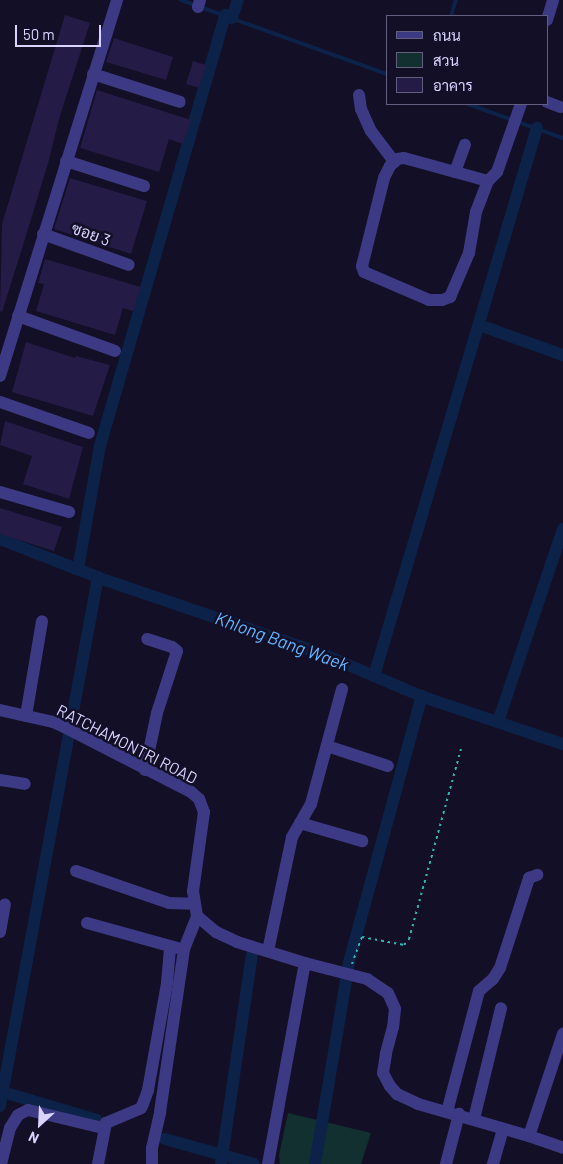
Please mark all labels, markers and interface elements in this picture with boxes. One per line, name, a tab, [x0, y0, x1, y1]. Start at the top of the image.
scale bar	[18, 15, 104, 47]
legend	[386, 15, 548, 105]
text: 50 m	[23, 25, 55, 43]
text: ถนน	[433, 26, 461, 44]
text: สวน	[433, 51, 459, 69]
text: อาคาร	[433, 76, 473, 94]
street label: ซอย 3	[69, 218, 113, 250]
water label: Khlong Bang Waek	[212, 607, 352, 675]
street label: RATCHAMONTRI ROAD	[54, 700, 200, 788]
north arrow	[15, 1099, 65, 1149]
text: N	[26, 1128, 41, 1148]

